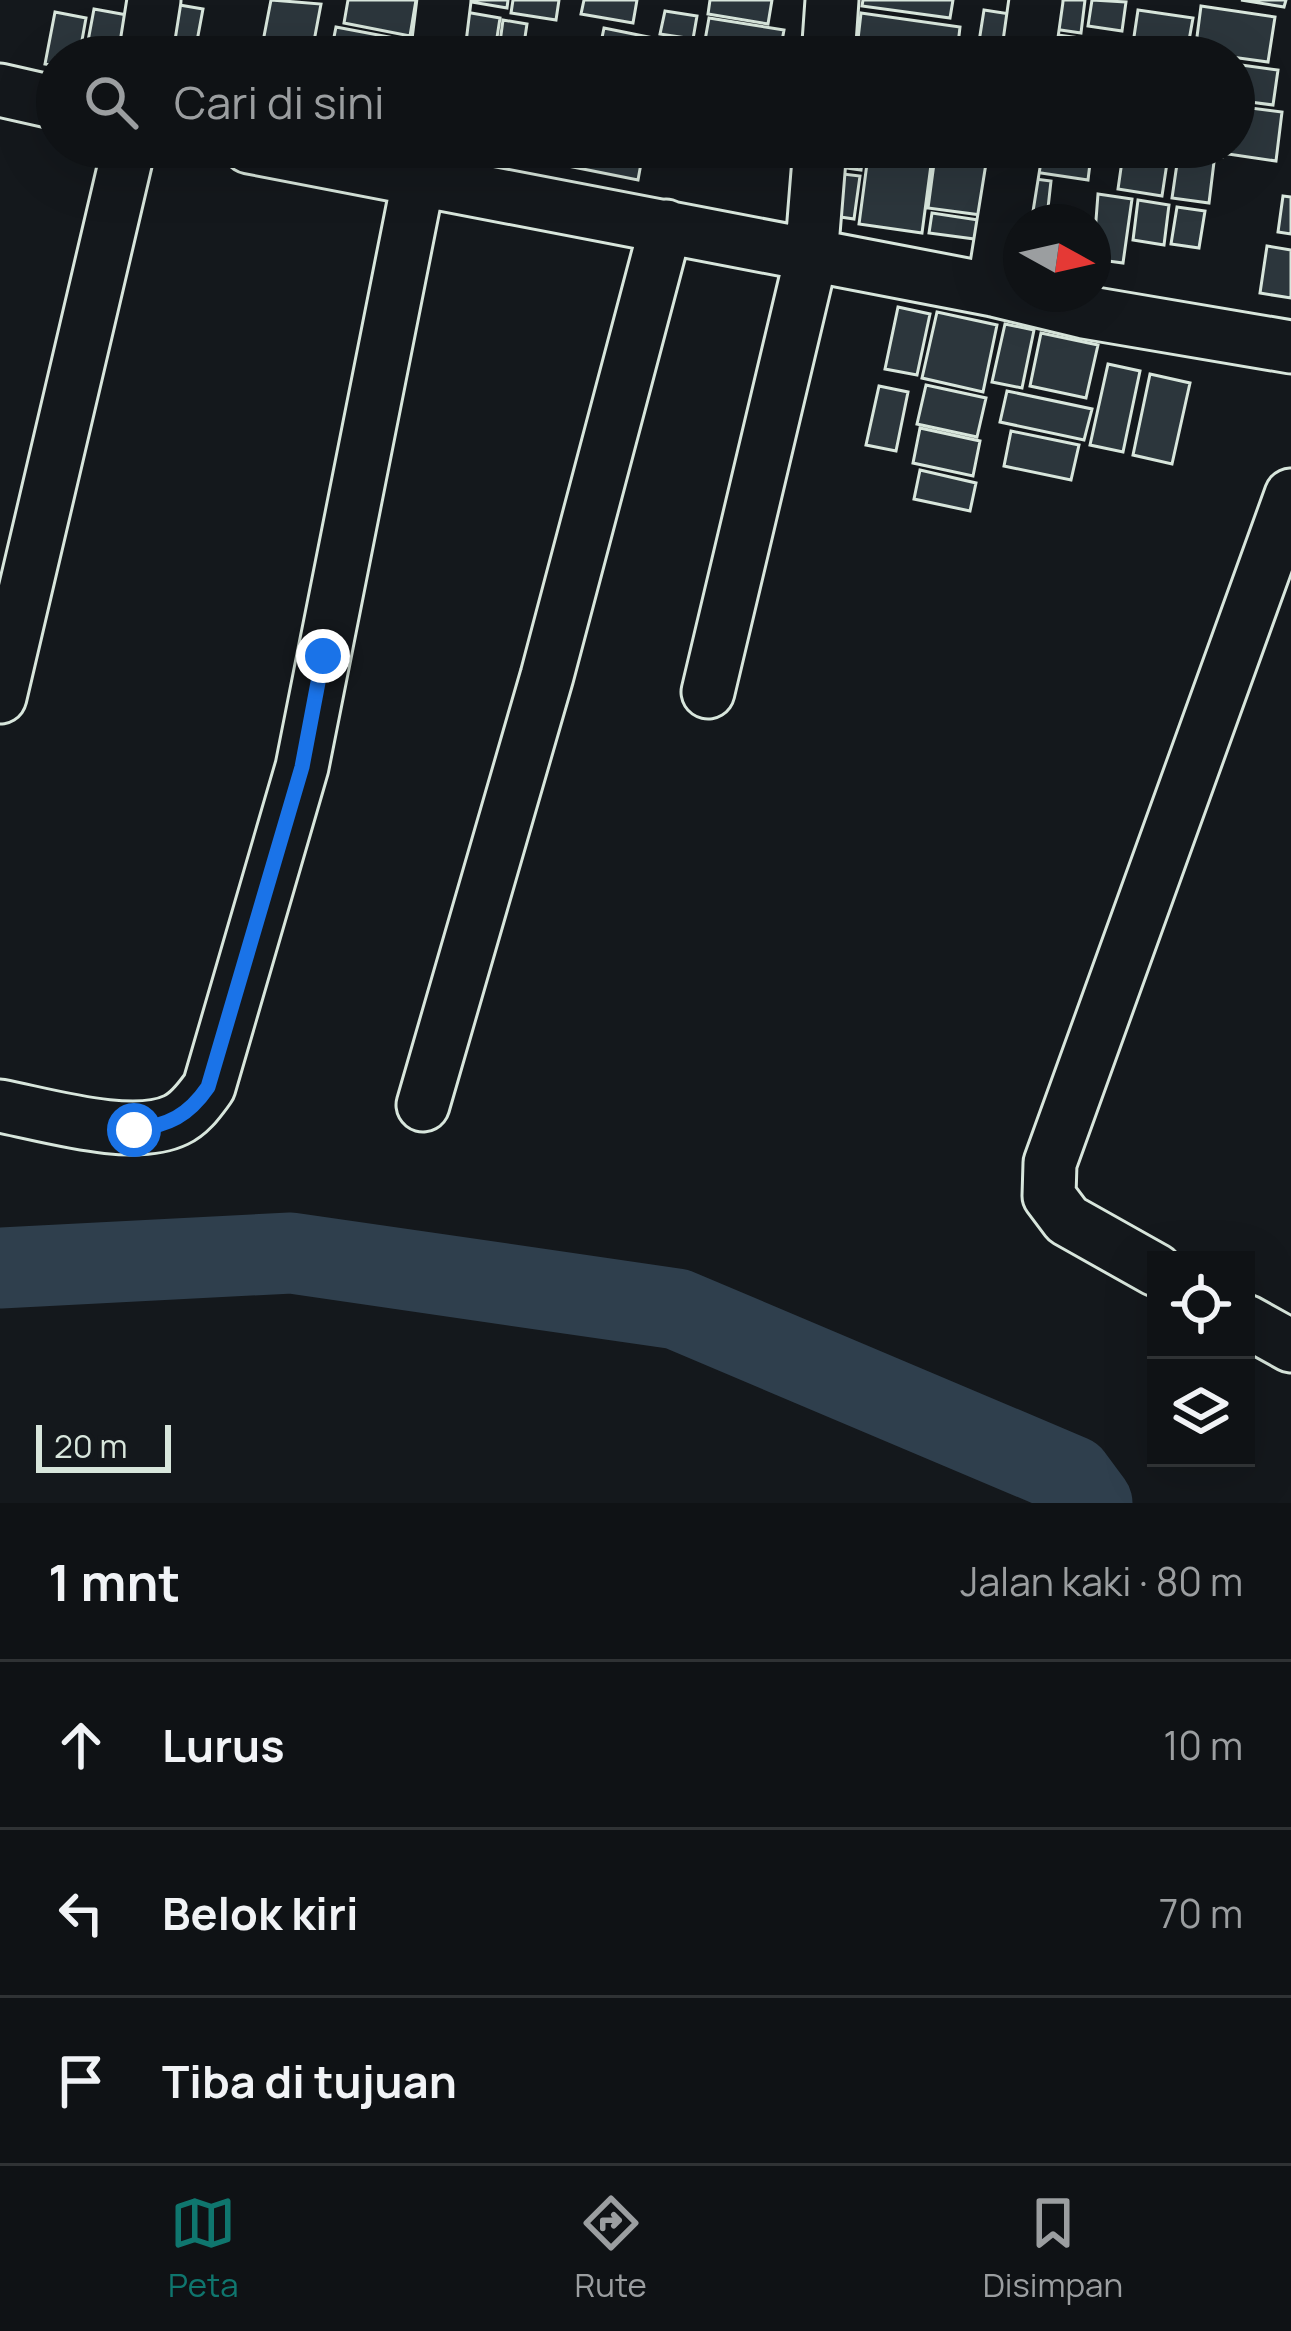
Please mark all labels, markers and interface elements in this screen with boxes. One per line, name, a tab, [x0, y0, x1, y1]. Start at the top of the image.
search box	[36, 36, 1255, 168]
icon: search	[78, 69, 144, 135]
text: Cari di sini	[174, 71, 384, 133]
north arrow	[1003, 204, 1111, 312]
route end	[296, 629, 350, 683]
route start	[107, 1103, 161, 1157]
map controls	[1147, 1251, 1255, 1467]
button: locate	[1147, 1251, 1255, 1359]
button: layers	[1147, 1359, 1255, 1467]
scale bar	[36, 1419, 171, 1472]
text: 20 m	[54, 1423, 128, 1468]
text: 1 mnt	[48, 1547, 180, 1616]
text: Jalan kaki · 80 m	[960, 1554, 1243, 1608]
icon: ahead	[48, 1712, 114, 1778]
text: Lurus	[162, 1714, 285, 1776]
text: 10 m	[1163, 1718, 1243, 1772]
icon: left	[48, 1880, 114, 1946]
text: Belok kiri	[162, 1882, 359, 1944]
text: 70 m	[1159, 1886, 1243, 1940]
icon: arrive	[48, 2048, 114, 2114]
text: Tiba di tujuan	[162, 2050, 457, 2112]
tab: Peta	[168, 2190, 239, 2307]
tab: Rute	[575, 2190, 647, 2307]
tab: Disimpan	[983, 2190, 1123, 2307]

